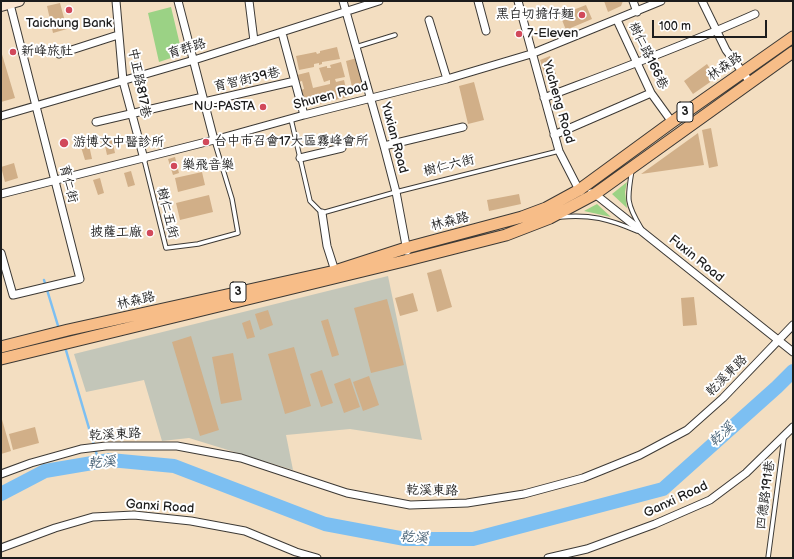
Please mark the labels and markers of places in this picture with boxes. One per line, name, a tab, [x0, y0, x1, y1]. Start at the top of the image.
marker: Taichung Bank	[64, 5, 74, 15]
place label: 黑白切擔仔麵	[496, 7, 574, 23]
marker: 黑白切擔仔麵	[577, 10, 587, 20]
place label: Taichung Bank	[26, 16, 112, 32]
place label: 7-Eleven	[527, 26, 578, 42]
marker: 7-Eleven	[514, 29, 524, 39]
place label: 新峰旅社	[21, 44, 73, 60]
marker: 新峰旅社	[8, 47, 18, 57]
place label: NU-PASTA	[194, 99, 255, 115]
marker: NU-PASTA	[258, 102, 268, 112]
place label: 台中市召會17大區霧峰會所	[214, 134, 368, 150]
place label: 游博文中醫診所	[73, 135, 164, 151]
marker: 游博文中醫診所	[58, 137, 70, 149]
marker: 台中市召會17大區霧峰會所	[201, 137, 211, 147]
place label: 樂飛音樂	[182, 158, 234, 174]
marker: 樂飛音樂	[169, 161, 179, 171]
place label: 披薩工廠	[90, 225, 142, 241]
marker: 披薩工廠	[145, 228, 155, 238]

